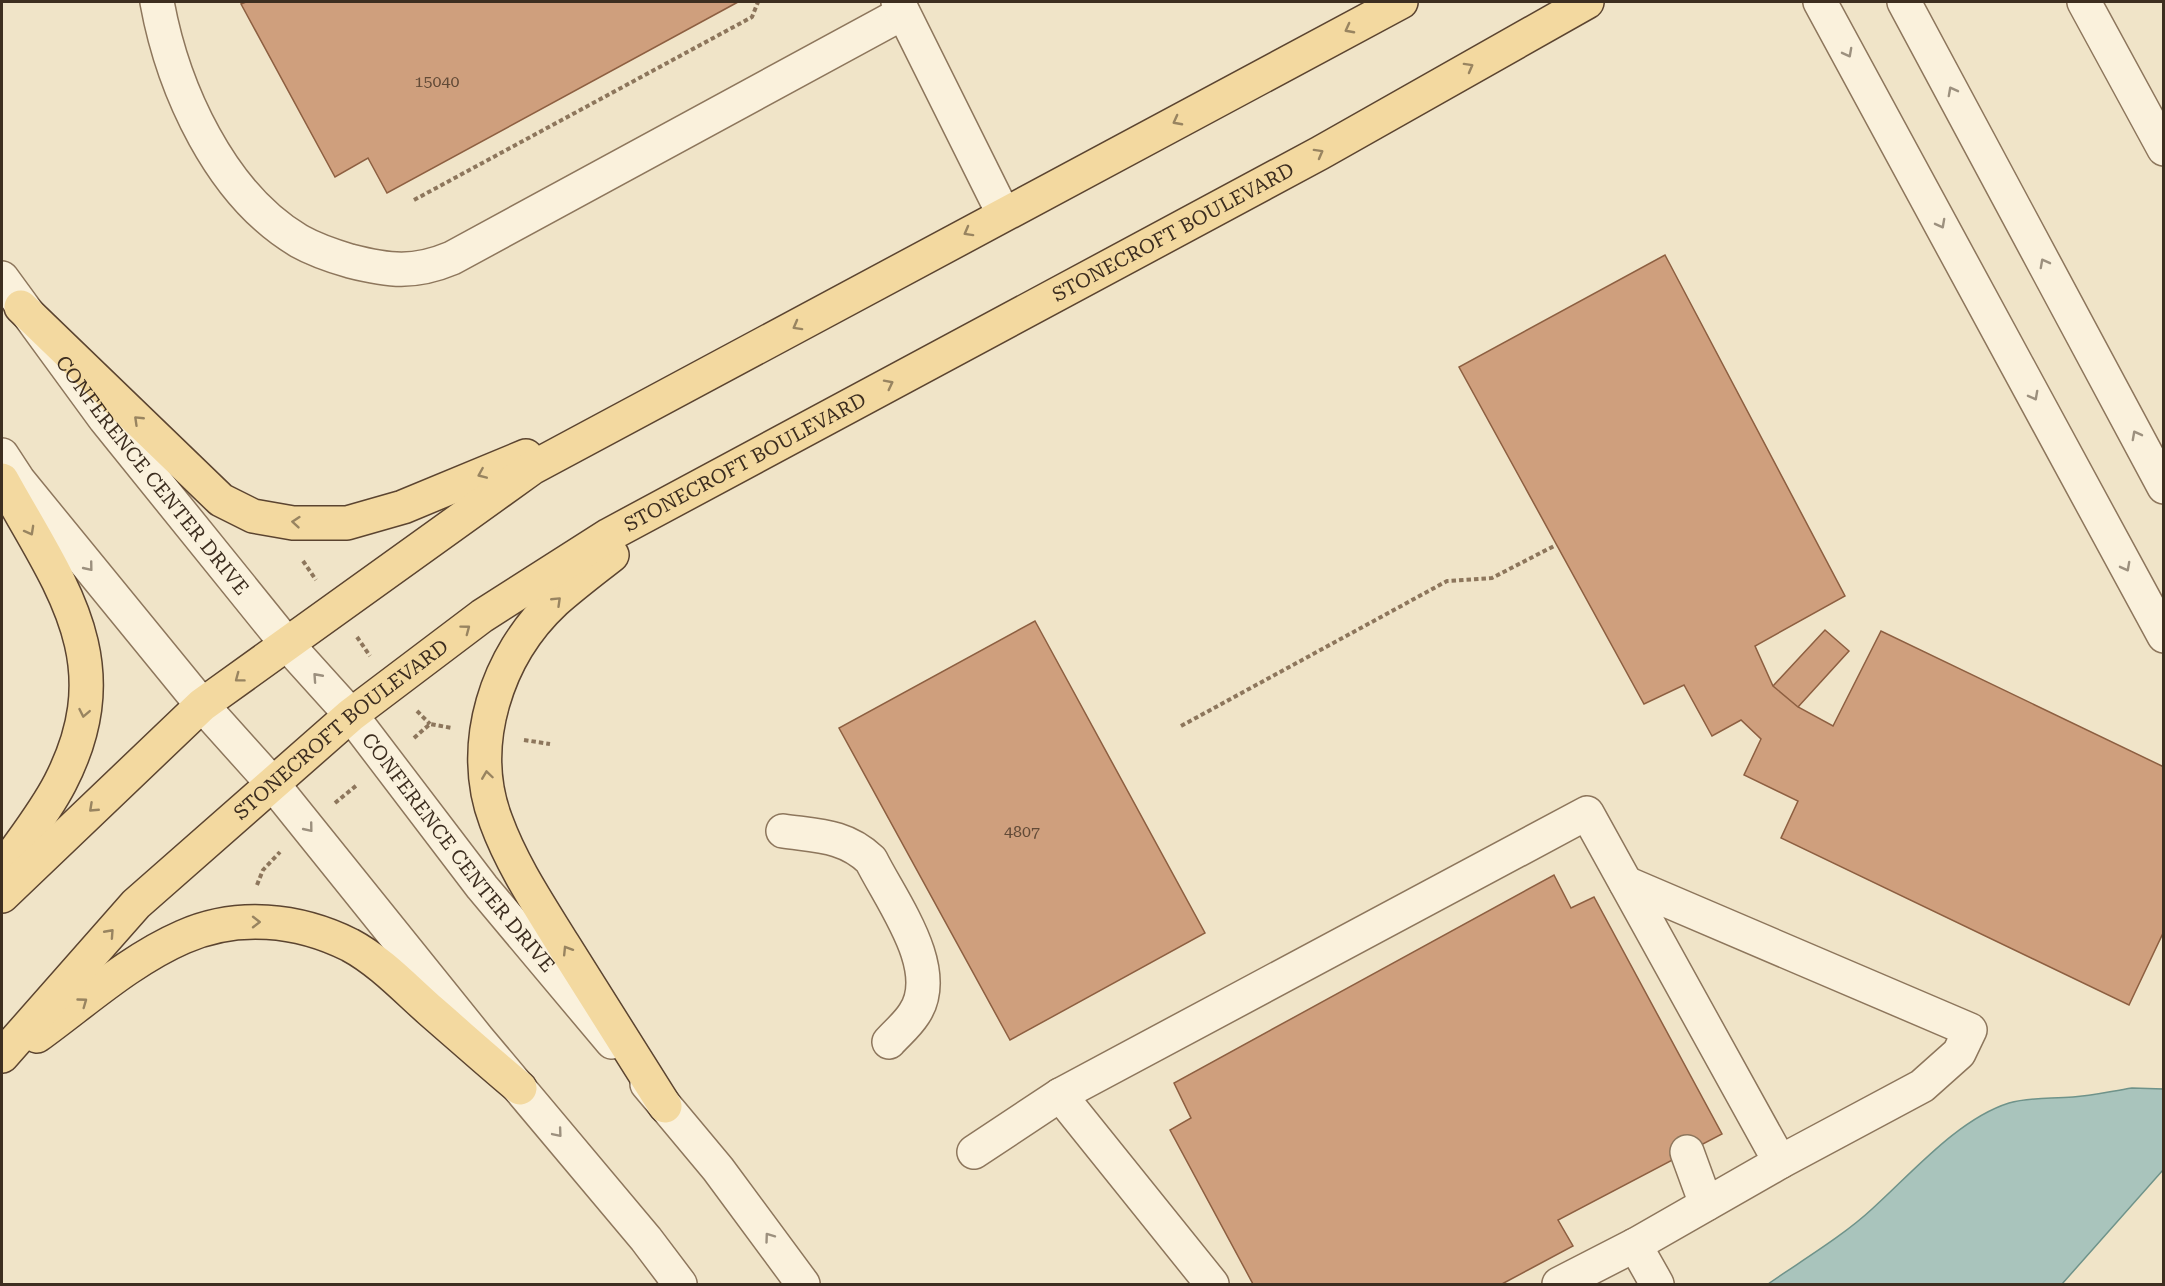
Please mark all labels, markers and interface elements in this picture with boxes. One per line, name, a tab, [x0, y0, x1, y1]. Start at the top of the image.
one-way arrow	[1345, 22, 1356, 33]
one-way arrow	[1841, 47, 1852, 57]
one-way arrow	[1463, 63, 1473, 75]
house number: 15040	[415, 72, 459, 91]
one-way arrow	[1948, 87, 1959, 98]
one-way arrow	[1173, 114, 1183, 125]
one-way arrow	[1313, 149, 1324, 160]
street label: STONECROFT BOULEVARD	[1048, 157, 1298, 307]
one-way arrow	[1934, 218, 1945, 229]
one-way arrow	[964, 225, 974, 237]
one-way arrow	[2040, 259, 2051, 270]
one-way arrow	[793, 319, 803, 330]
street label: CONFERENCE CENTER DRIVE	[51, 351, 254, 600]
one-way arrow	[882, 380, 893, 391]
street label: STONECROFT BOULEVARD	[620, 387, 870, 537]
one-way arrow	[2027, 390, 2038, 400]
one-way arrow	[134, 416, 144, 427]
one-way arrow	[2132, 431, 2143, 442]
one-way arrow	[477, 467, 488, 479]
one-way arrow	[291, 516, 301, 529]
one-way arrow	[23, 525, 34, 535]
one-way arrow	[82, 560, 93, 571]
one-way arrow	[2119, 561, 2130, 572]
one-way arrow	[549, 597, 560, 608]
one-way arrow	[459, 625, 470, 636]
street label: STONECROFT BOULEVARD	[229, 634, 453, 825]
one-way arrow	[234, 671, 245, 682]
one-way arrow	[313, 674, 324, 684]
one-way arrow	[78, 708, 91, 718]
street label: CONFERENCE CENTER DRIVE	[357, 728, 560, 977]
one-way arrow	[481, 770, 493, 779]
one-way arrow	[90, 800, 101, 811]
one-way arrow	[301, 822, 312, 833]
house number: 4807	[1004, 822, 1040, 841]
one-way arrow	[251, 916, 260, 928]
one-way arrow	[103, 929, 114, 940]
one-way arrow	[563, 946, 574, 957]
one-way arrow	[76, 998, 87, 1009]
one-way arrow	[550, 1126, 561, 1137]
one-way arrow	[765, 1232, 776, 1243]

